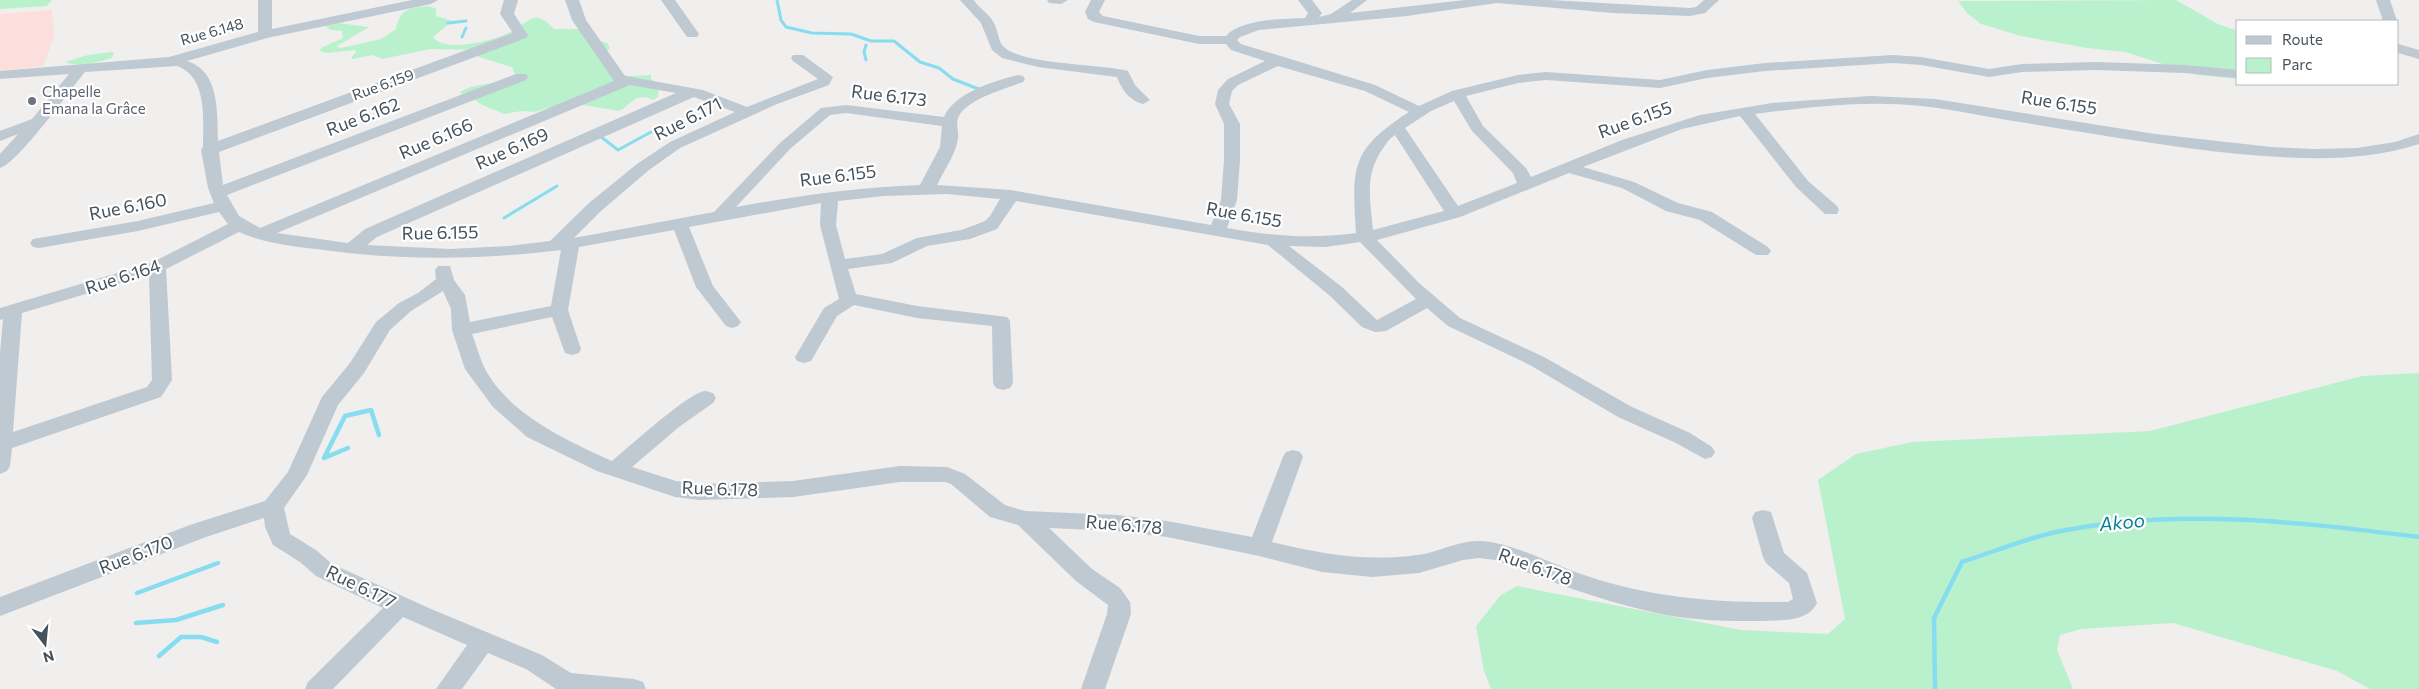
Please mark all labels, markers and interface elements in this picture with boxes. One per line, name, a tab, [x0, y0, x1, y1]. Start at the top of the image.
street label: Rue 6.148	[178, 13, 245, 49]
legend	[2236, 20, 2399, 85]
text: Route	[2282, 30, 2323, 48]
text: Parc	[2282, 55, 2312, 73]
street label: Rue 6.159	[349, 65, 416, 104]
street label: Rue 6.173	[850, 79, 928, 111]
place label: Chapelle Emana la Grâce	[42, 82, 146, 117]
street label: Rue 6.155	[2020, 85, 2099, 119]
street label: Rue 6.162	[323, 92, 403, 140]
street label: Rue 6.171	[650, 92, 725, 145]
marker: Chapelle Emana la Grâce	[26, 95, 38, 107]
street label: Rue 6.155	[1595, 96, 1675, 143]
street label: Rue 6.166	[395, 113, 476, 163]
street label: Rue 6.169	[472, 122, 552, 174]
street label: Rue 6.155	[798, 159, 877, 191]
street label: Rue 6.160	[87, 188, 169, 224]
street label: Rue 6.155	[1204, 197, 1284, 232]
street label: Rue 6.155	[401, 220, 479, 244]
street label: Rue 6.164	[82, 253, 163, 299]
street label: Rue 6.178	[681, 476, 759, 500]
water label: Akoo	[2097, 508, 2146, 535]
street label: Rue 6.178	[1085, 510, 1163, 538]
street label: Rue 6.170	[96, 530, 176, 578]
street label: Rue 6.178	[1496, 543, 1575, 590]
street label: Rue 6.177	[323, 560, 400, 612]
north arrow	[20, 619, 70, 669]
text: N	[41, 647, 56, 667]

